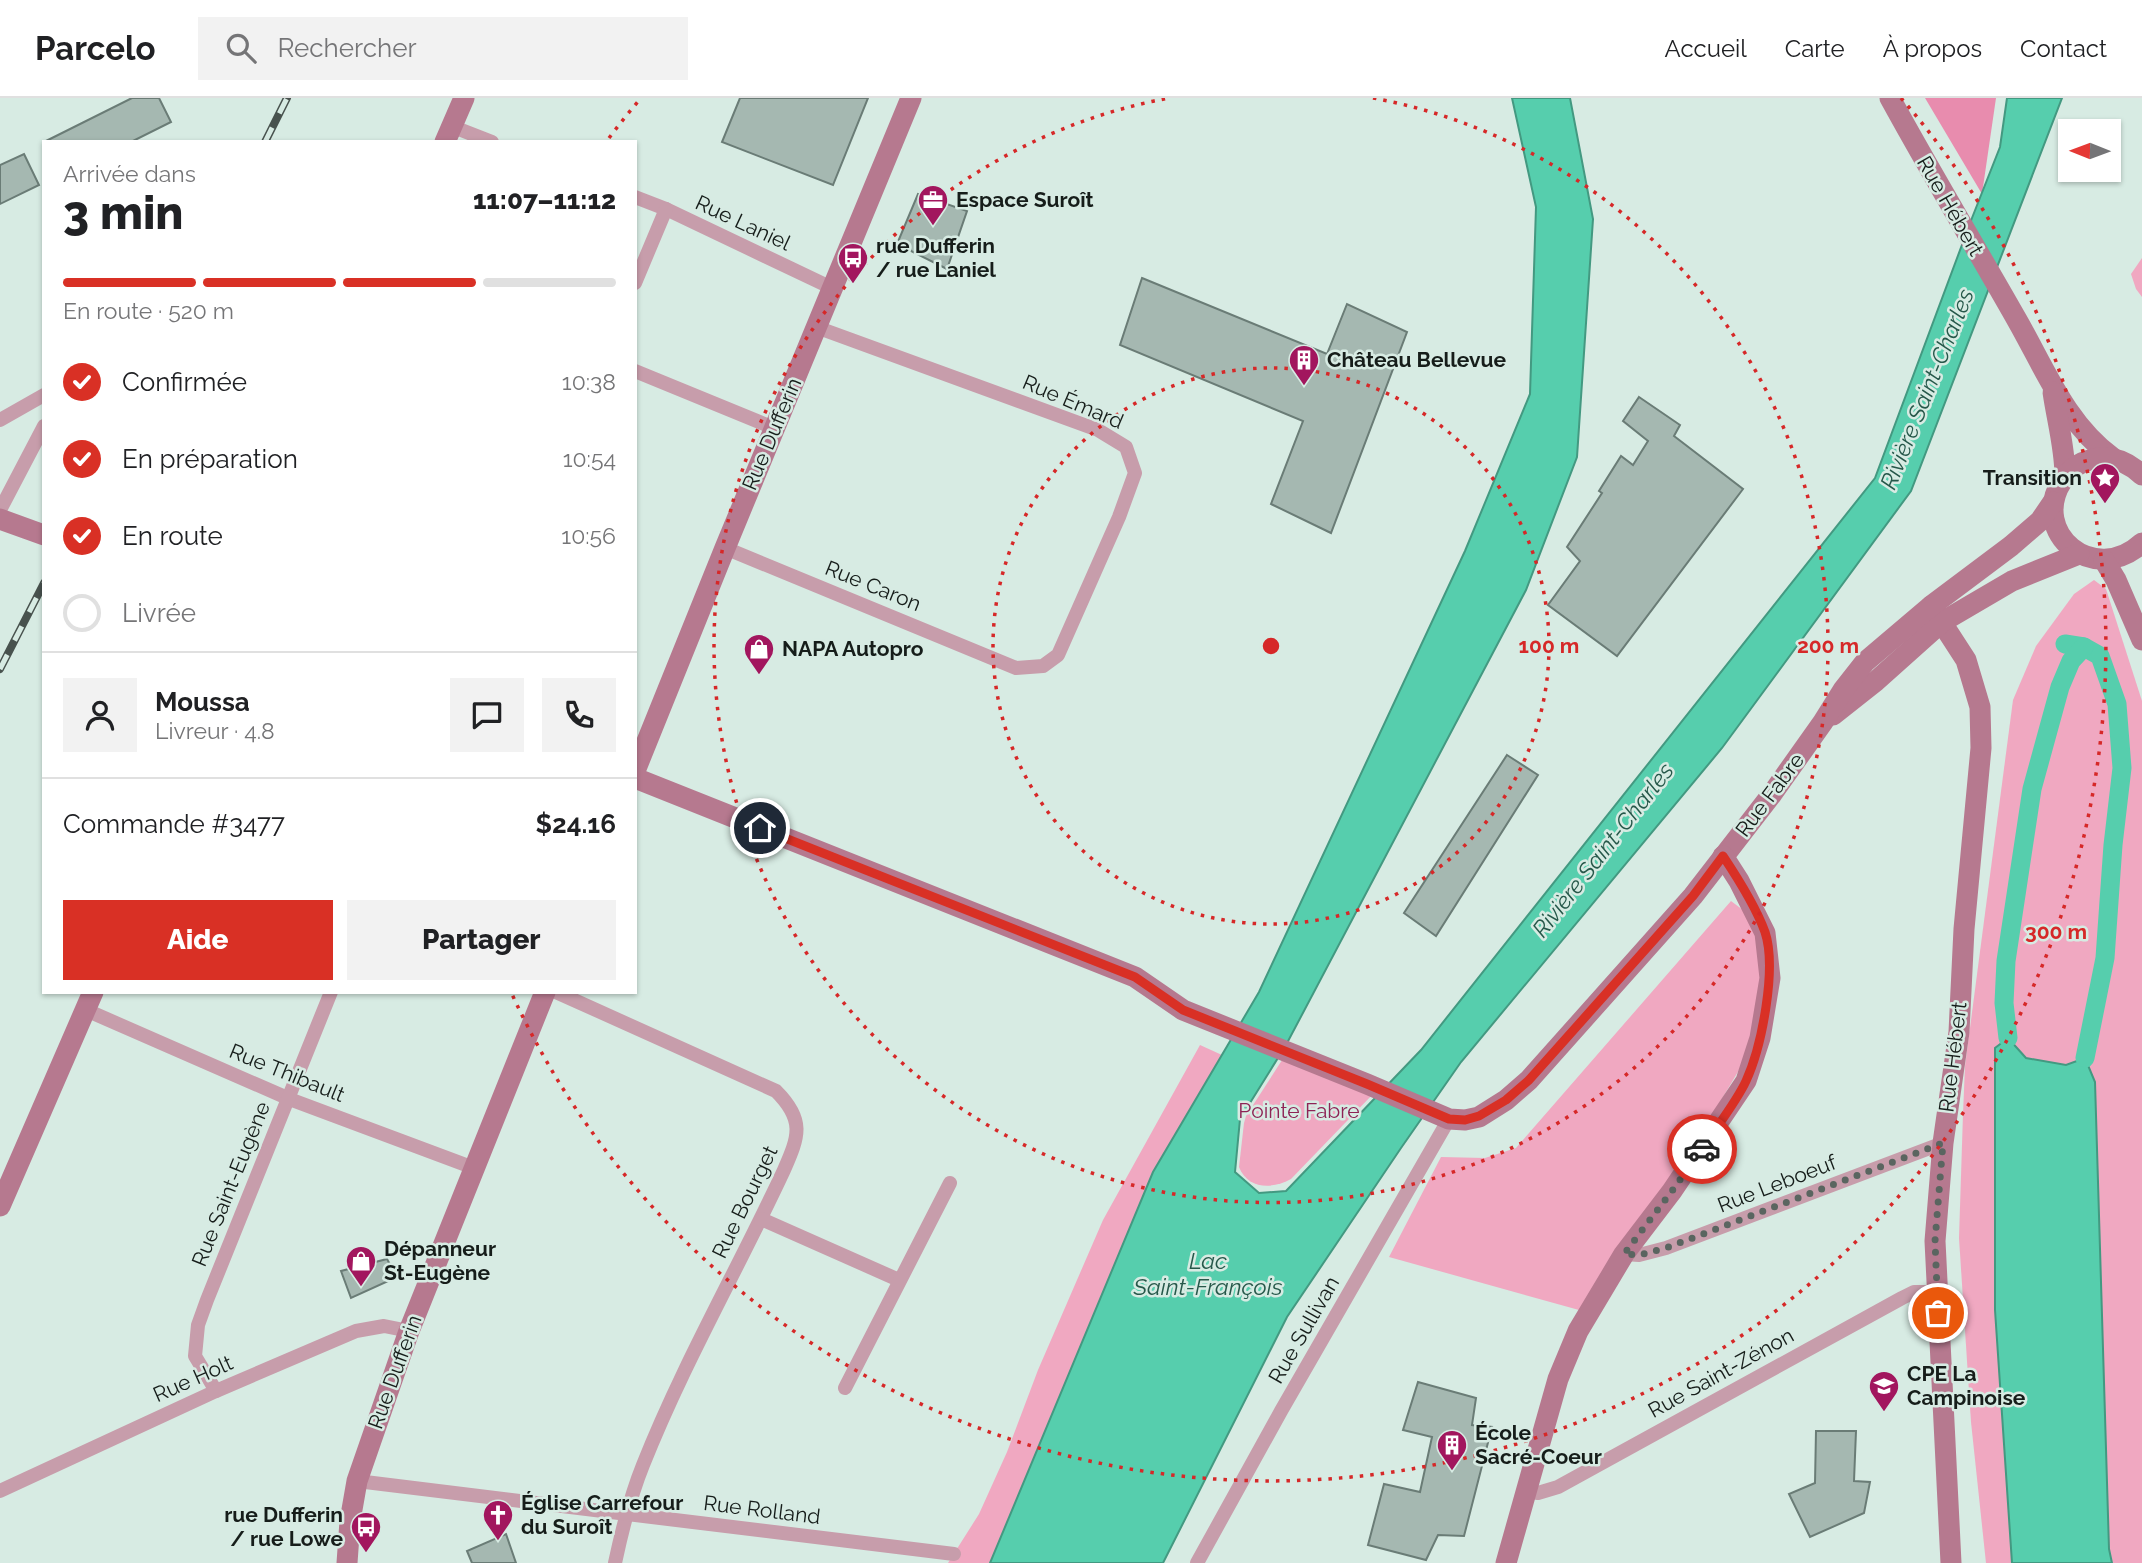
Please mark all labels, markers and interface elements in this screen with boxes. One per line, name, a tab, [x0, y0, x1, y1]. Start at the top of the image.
search box	[198, 17, 688, 80]
text: Parcelo	[35, 29, 156, 68]
icon: search	[222, 29, 260, 67]
text: Rechercher	[278, 33, 417, 63]
text: Accueil	[1665, 34, 1747, 63]
text: Carte	[1785, 34, 1845, 63]
text: À propos	[1883, 34, 1982, 63]
text: Contact	[2020, 34, 2107, 63]
north arrow	[2058, 119, 2121, 182]
map controls	[2058, 119, 2121, 182]
street label: Rue Hébert	[1912, 151, 1989, 260]
text: Arrivée dans	[63, 160, 196, 187]
office icon: Espace Suroît	[916, 183, 950, 227]
text: 11:07–11:12	[473, 185, 616, 215]
text: 3 min	[63, 186, 183, 240]
place label: Espace Suroît	[956, 187, 1094, 212]
street label: Rue Laniel	[692, 190, 795, 256]
place label: rue Dufferin / rue Laniel	[876, 233, 996, 282]
bus stop icon: rue Dufferin / rue Laniel	[836, 241, 870, 285]
water label: Rivière Saint-Charles	[1874, 285, 1979, 493]
text: En route · 520 m	[63, 297, 234, 324]
building icon: Château Bellevue	[1287, 343, 1321, 387]
place label: Château Bellevue	[1327, 347, 1507, 372]
icon: check	[63, 363, 101, 401]
text: Confirmée	[122, 367, 247, 397]
text: 10:38	[562, 368, 616, 395]
street label: Rue Émard	[1019, 369, 1127, 434]
street label: Rue Dufferin	[737, 374, 806, 494]
icon: check	[63, 440, 101, 478]
text: En préparation	[122, 444, 298, 474]
text: 10:54	[563, 445, 616, 472]
place icon: Transition	[2088, 461, 2122, 505]
place label: Transition	[1983, 465, 2082, 490]
icon: check	[63, 517, 101, 555]
text: En route	[122, 521, 223, 551]
text: 10:56	[561, 522, 616, 549]
street label: Rue Caron	[822, 555, 925, 616]
text: Livrée	[122, 598, 196, 628]
shop icon: NAPA Autopro	[742, 632, 776, 676]
text: 100 m	[1519, 633, 1579, 658]
text: 200 m	[1797, 633, 1859, 658]
centre of rings	[1259, 634, 1283, 658]
place label: NAPA Autopro	[782, 636, 924, 661]
button: person	[63, 678, 137, 752]
button: chat	[450, 678, 524, 752]
button: phone	[542, 678, 616, 752]
text: Moussa	[155, 687, 250, 717]
text: Livreur · 4.8	[155, 717, 275, 744]
street label: Rue Fabre	[1730, 748, 1809, 842]
water label: Rivière Saint-Charles	[1526, 757, 1679, 942]
pin	[730, 798, 790, 858]
text: Commande #3477	[63, 809, 285, 839]
text: $24.16	[536, 809, 616, 839]
icon: home	[741, 809, 779, 847]
button: Aide	[63, 900, 333, 980]
button: Partager	[347, 900, 616, 980]
text: 300 m	[2025, 919, 2087, 944]
street label: Rue Hébert	[1933, 1000, 1972, 1114]
street label: Rue Thibault	[226, 1038, 349, 1107]
street label: Rue Saint-Eugène	[186, 1098, 275, 1270]
park label: Pointe Fabre	[1238, 1098, 1360, 1123]
courier	[1667, 1114, 1737, 1184]
icon: car	[1683, 1130, 1721, 1168]
street label: Rue Bourget	[707, 1141, 783, 1262]
street label: Rue Leboeuf	[1714, 1149, 1841, 1218]
place label: Dépanneur St-Eugène	[384, 1236, 496, 1285]
shop icon: Dépanneur St-Eugène	[344, 1244, 378, 1288]
water label: Lac Saint-François	[1133, 1247, 1283, 1300]
street label: Rue Sullivan	[1263, 1272, 1344, 1388]
pin	[1908, 1283, 1968, 1343]
icon: bag	[1919, 1294, 1957, 1332]
street label: Rue Dufferin	[362, 1311, 427, 1432]
street label: Rue Saint-Zénon	[1644, 1322, 1798, 1423]
street label: Rue Holt	[149, 1350, 236, 1407]
place label: CPE La Campinoise	[1907, 1361, 2026, 1410]
school or university icon: CPE La Campinoise	[1867, 1369, 1901, 1413]
place label: École Sacré-Coeur	[1475, 1420, 1602, 1469]
building icon: École Sacré-Coeur	[1435, 1428, 1469, 1472]
place label: Église Carrefour du Suroît	[521, 1490, 683, 1539]
street label: Rue Rolland	[702, 1490, 822, 1529]
church icon: Église Carrefour du Suroît	[481, 1498, 515, 1542]
place label: rue Dufferin / rue Lowe	[224, 1502, 343, 1551]
bus stop icon: rue Dufferin / rue Lowe	[349, 1510, 383, 1554]

